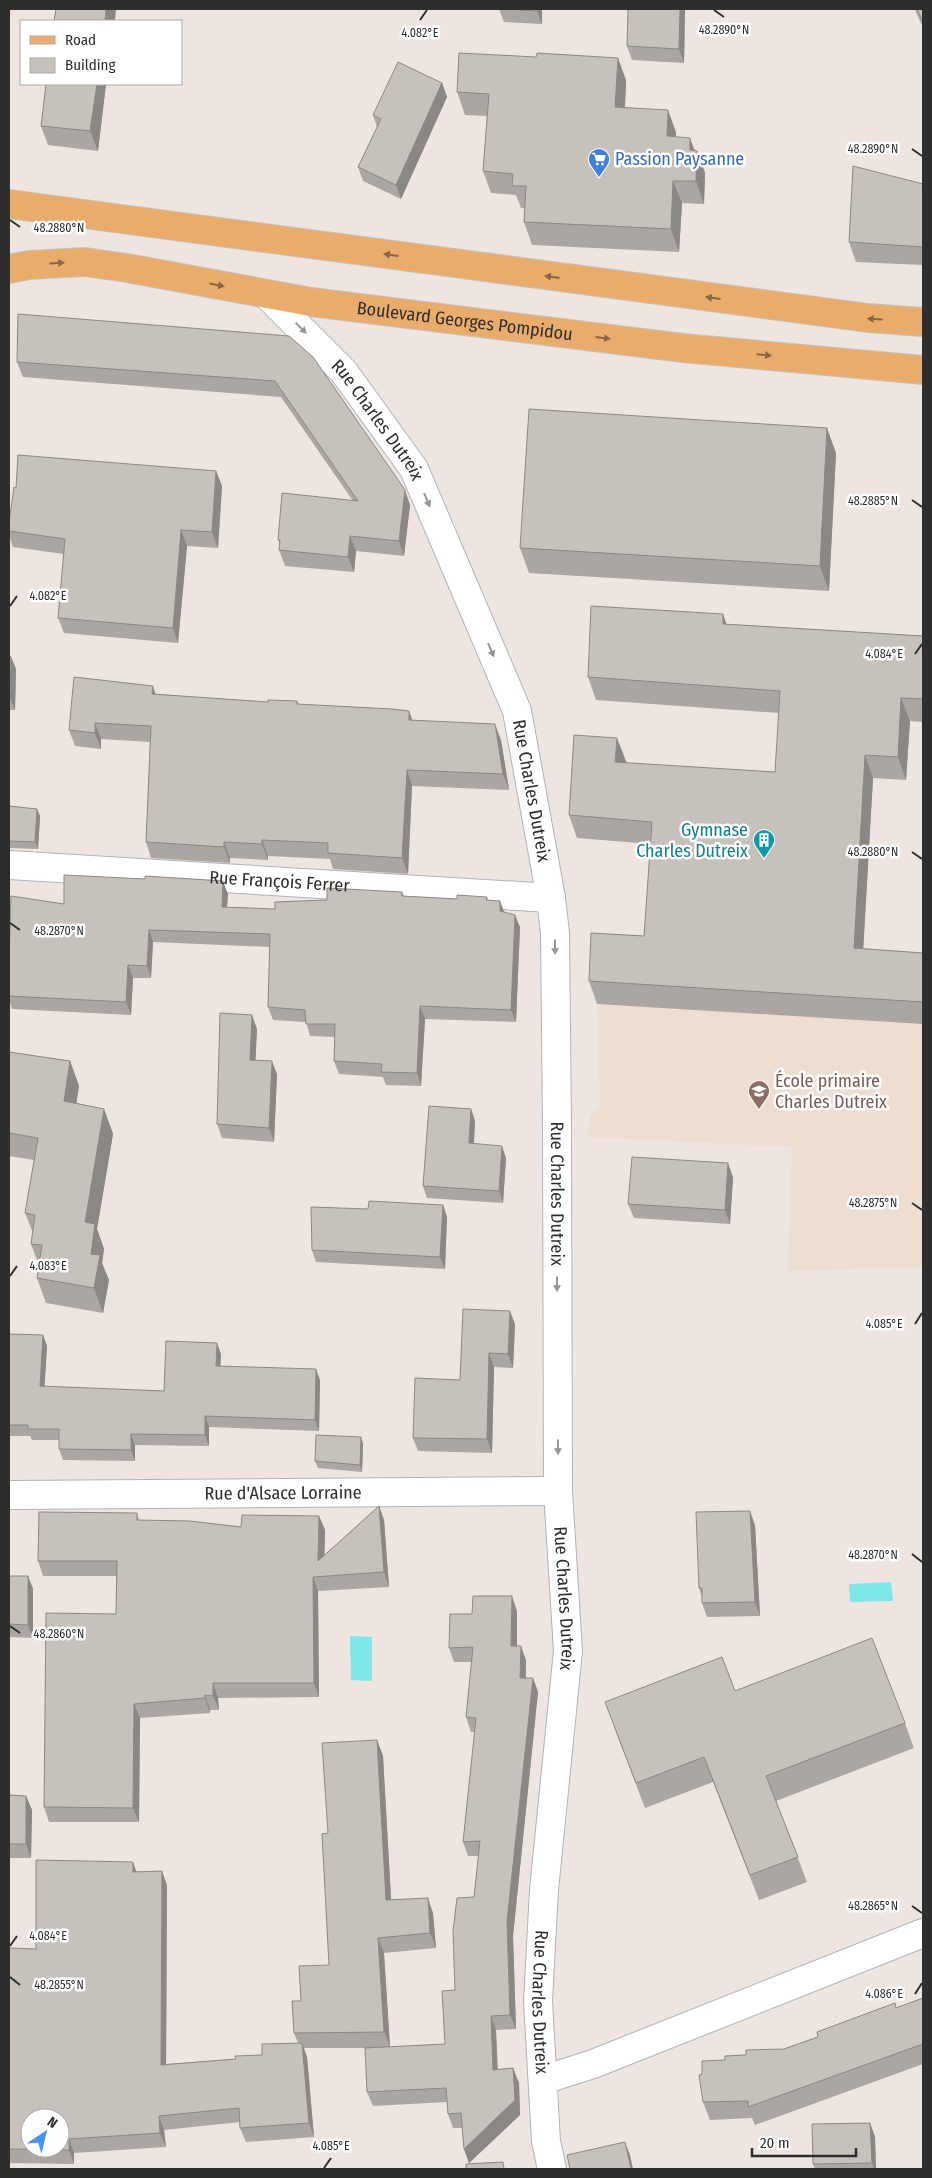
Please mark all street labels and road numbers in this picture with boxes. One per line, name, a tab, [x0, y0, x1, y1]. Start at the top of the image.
street label: Boulevard Georges Pompidou	[356, 297, 574, 345]
street label: Rue Charles Dutreix	[327, 355, 429, 484]
street label: Rue Charles Dutreix	[508, 718, 555, 864]
street label: Rue François Ferrer	[209, 866, 351, 897]
street label: Rue Charles Dutreix	[546, 1122, 568, 1266]
street label: Rue d'Alsace Lorraine	[204, 1481, 362, 1505]
street label: Rue Charles Dutreix	[549, 1526, 579, 1672]
street label: Rue Charles Dutreix	[527, 1929, 553, 2075]

